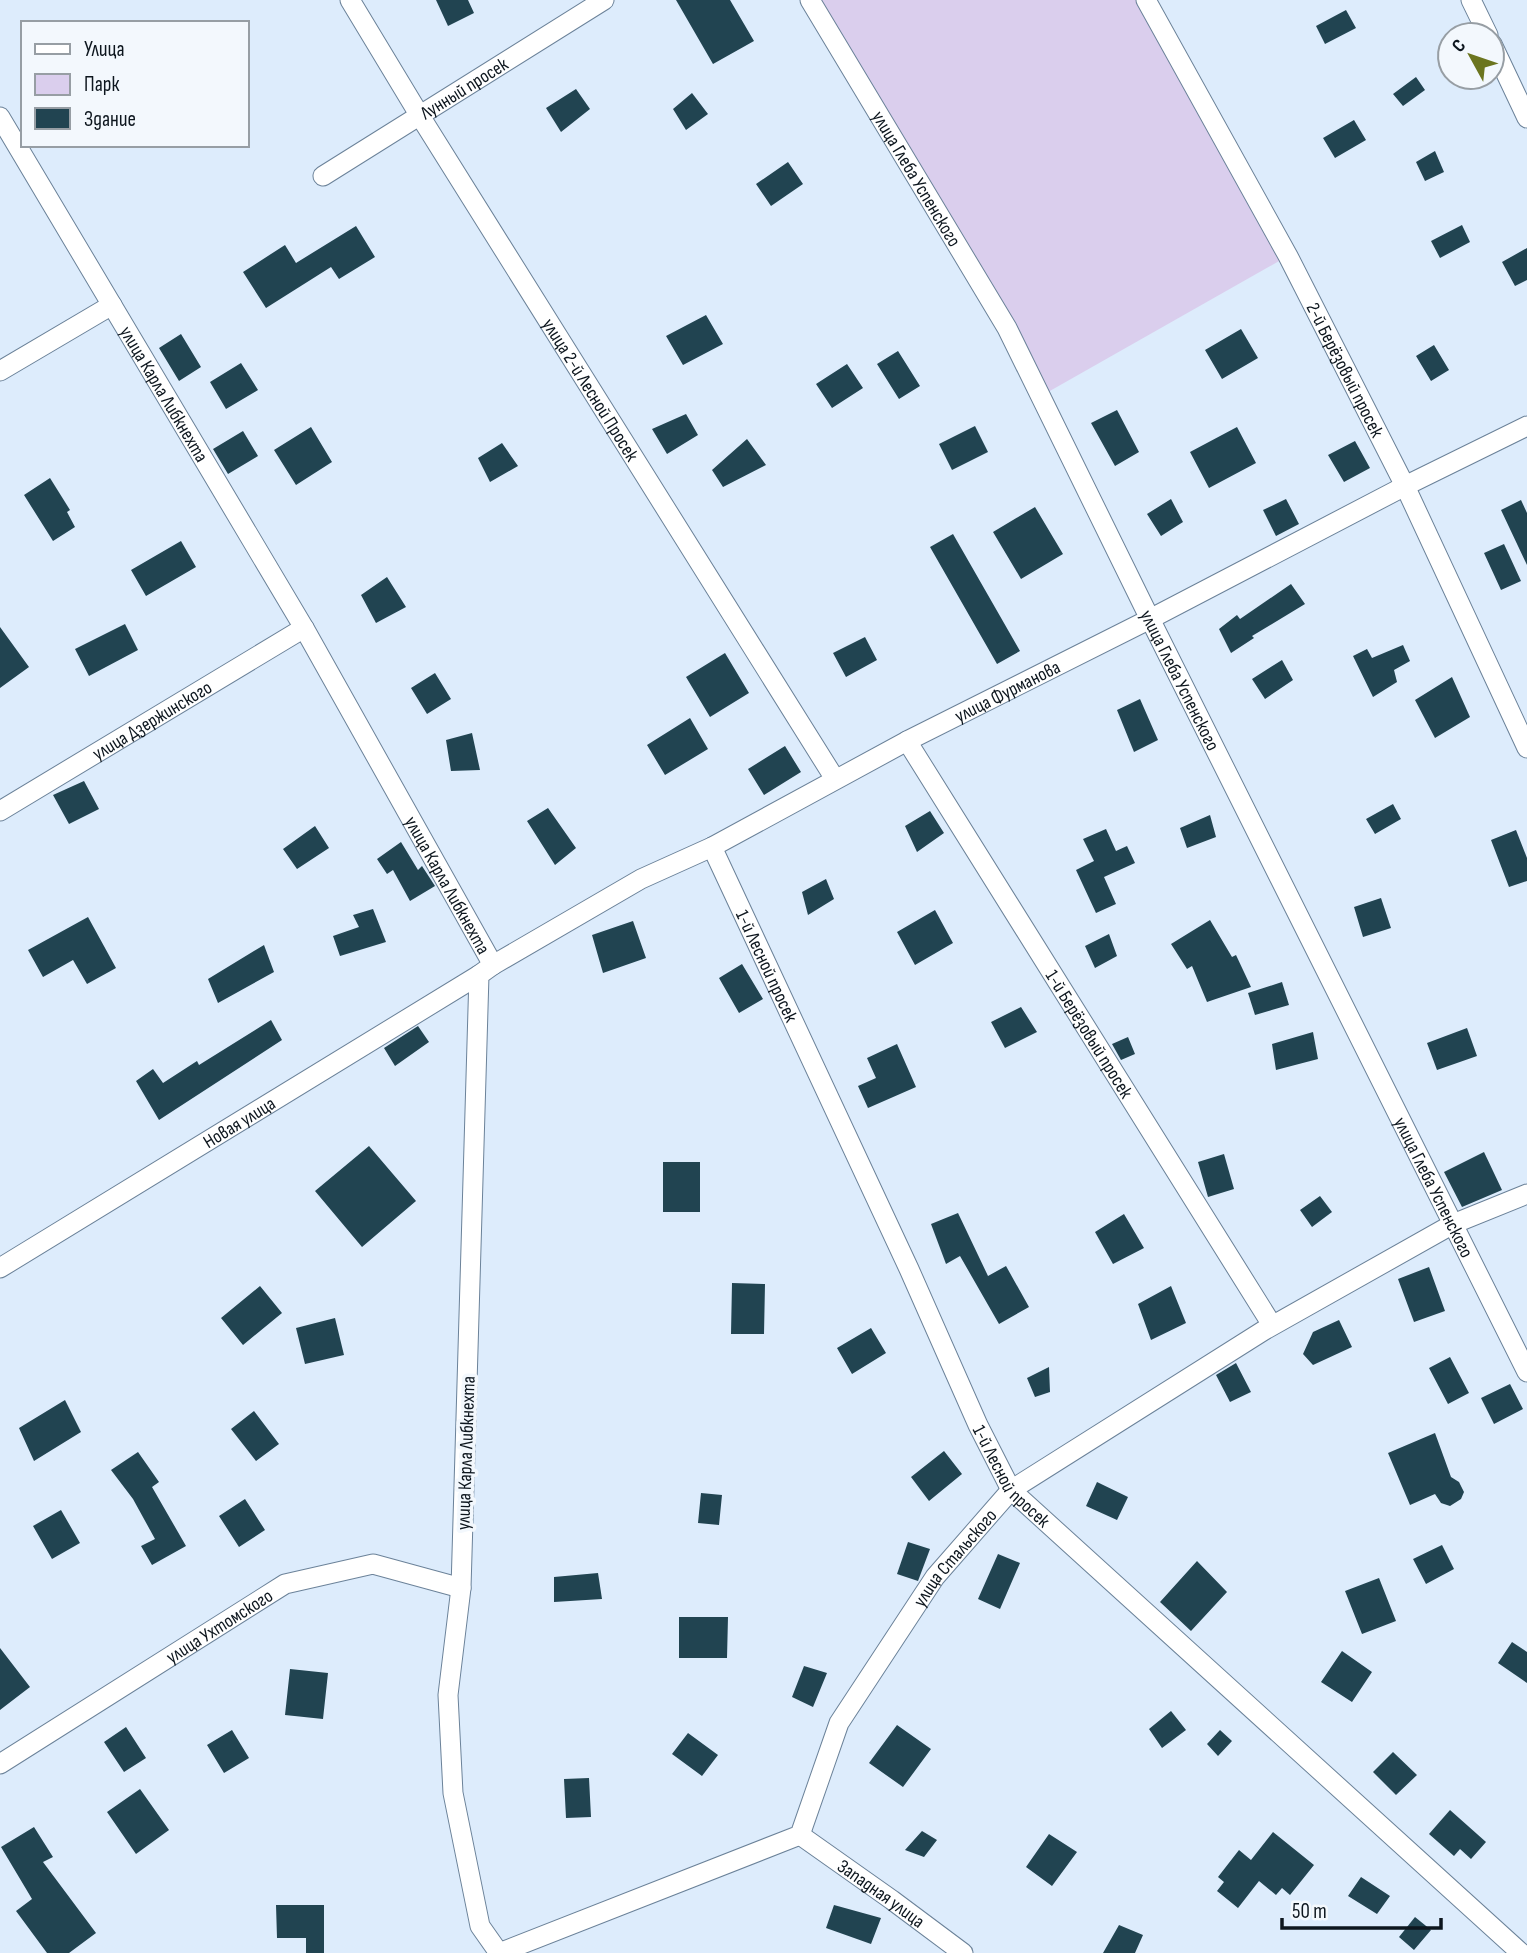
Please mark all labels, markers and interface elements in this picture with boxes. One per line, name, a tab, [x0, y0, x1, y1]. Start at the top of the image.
legend	[21, 21, 248, 147]
north arrow	[1436, 21, 1506, 91]
text: С	[1447, 35, 1471, 57]
text: Улица	[84, 37, 125, 62]
street label: Лунный просек	[416, 53, 513, 126]
text: Парк	[84, 72, 119, 97]
text: Здание	[84, 107, 136, 132]
street label: улица Глеба Успенского	[866, 107, 965, 251]
street label: 2-й Берёзовый просек	[1301, 299, 1389, 442]
street label: улица 2-й Лесной Просек	[537, 315, 644, 466]
street label: улица Карла Либкнехта	[114, 322, 213, 467]
street label: улица Глеба Успенского	[1134, 607, 1224, 755]
street label: улица Фурманова	[951, 656, 1064, 728]
street label: улица Дзержинского	[89, 676, 216, 766]
street label: улица Карла Либкнехта	[399, 813, 494, 958]
street label: 1-й Лесной просек	[730, 907, 802, 1027]
street label: 1-й Берёзовый просек	[1040, 966, 1138, 1103]
street label: Новая улица	[199, 1092, 280, 1154]
street label: улица Глеба Успенского	[1388, 1114, 1478, 1262]
street label: улица Карла Либкнехта	[452, 1376, 481, 1531]
street label: 1-й Лесной просек	[967, 1421, 1055, 1533]
street label: улица Стальского	[909, 1505, 1002, 1611]
street label: улица Ухтомского	[162, 1585, 277, 1669]
street label: Западная улица	[833, 1855, 929, 1933]
scale bar	[1282, 1886, 1441, 1930]
text: 50 m	[1292, 1899, 1327, 1924]

